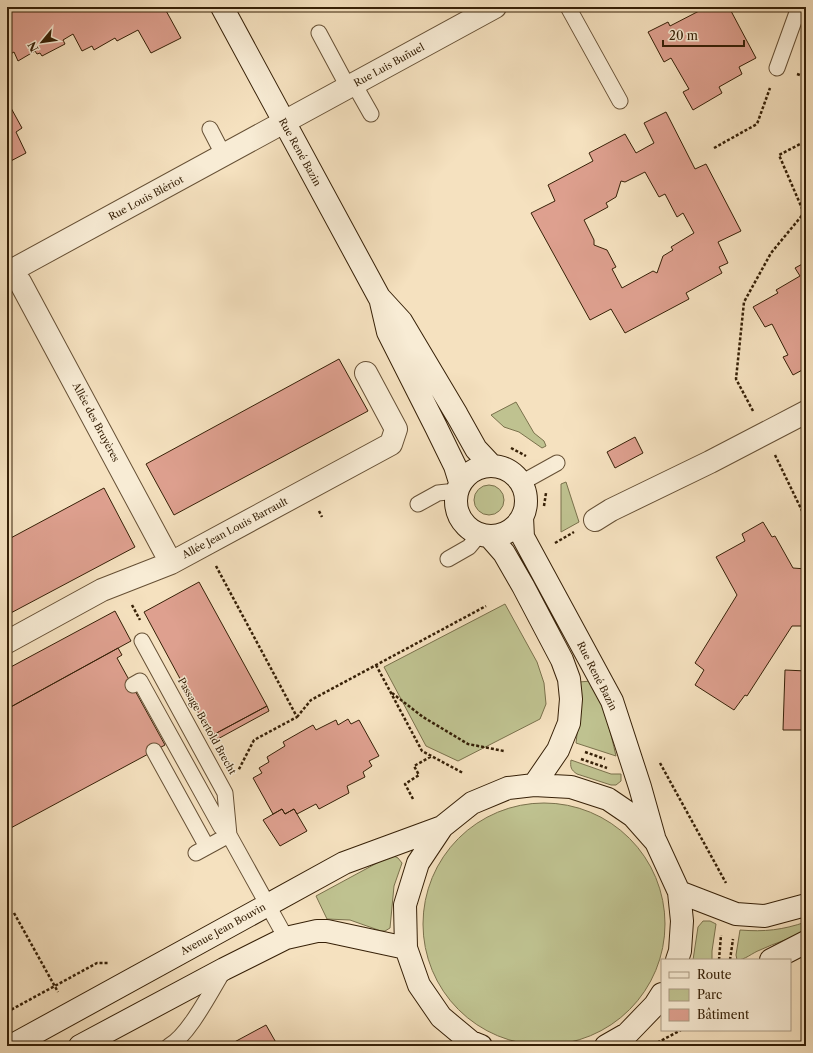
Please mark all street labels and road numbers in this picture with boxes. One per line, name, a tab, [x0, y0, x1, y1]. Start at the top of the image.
street label: Rue Luis Buñuel	[351, 40, 427, 90]
street label: Rue René Bazin	[276, 116, 324, 189]
street label: Rue Louis Blériot	[106, 173, 186, 223]
street label: Allée des Bruyères	[69, 379, 122, 464]
street label: Allée Jean Louis Barrault	[179, 494, 291, 562]
street label: Rue René Bazin	[574, 639, 620, 713]
street label: Passage Bertold Brecht	[175, 675, 239, 777]
street label: Avenue Jean Bouvin	[177, 900, 268, 958]

